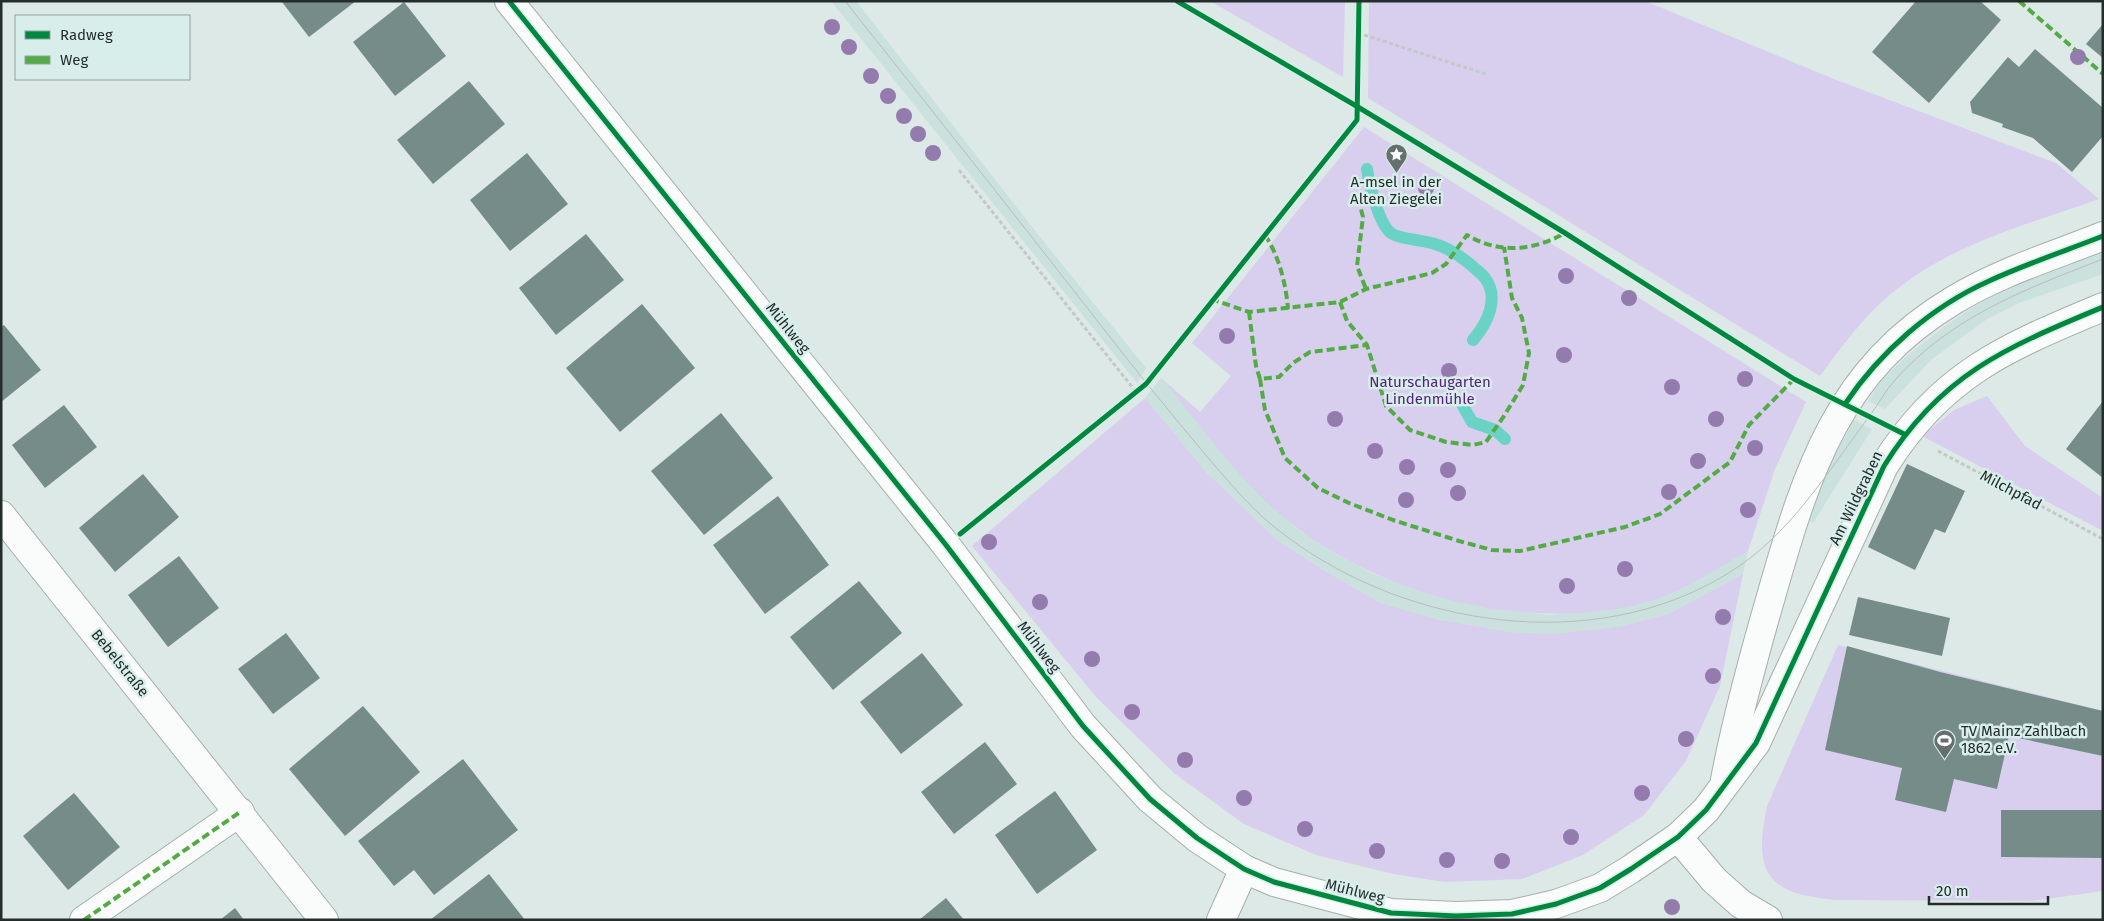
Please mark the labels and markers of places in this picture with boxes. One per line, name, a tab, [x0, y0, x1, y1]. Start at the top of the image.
place icon: A-msel in der Alten Ziegelei	[1384, 142, 1408, 173]
place label: A-msel in der Alten Ziegelei	[1350, 173, 1442, 208]
place label: TV Mainz Zahlbach 1862 e.V.	[1961, 722, 2086, 757]
sports icon: TV Mainz Zahlbach 1862 e.V.	[1933, 728, 1957, 759]

